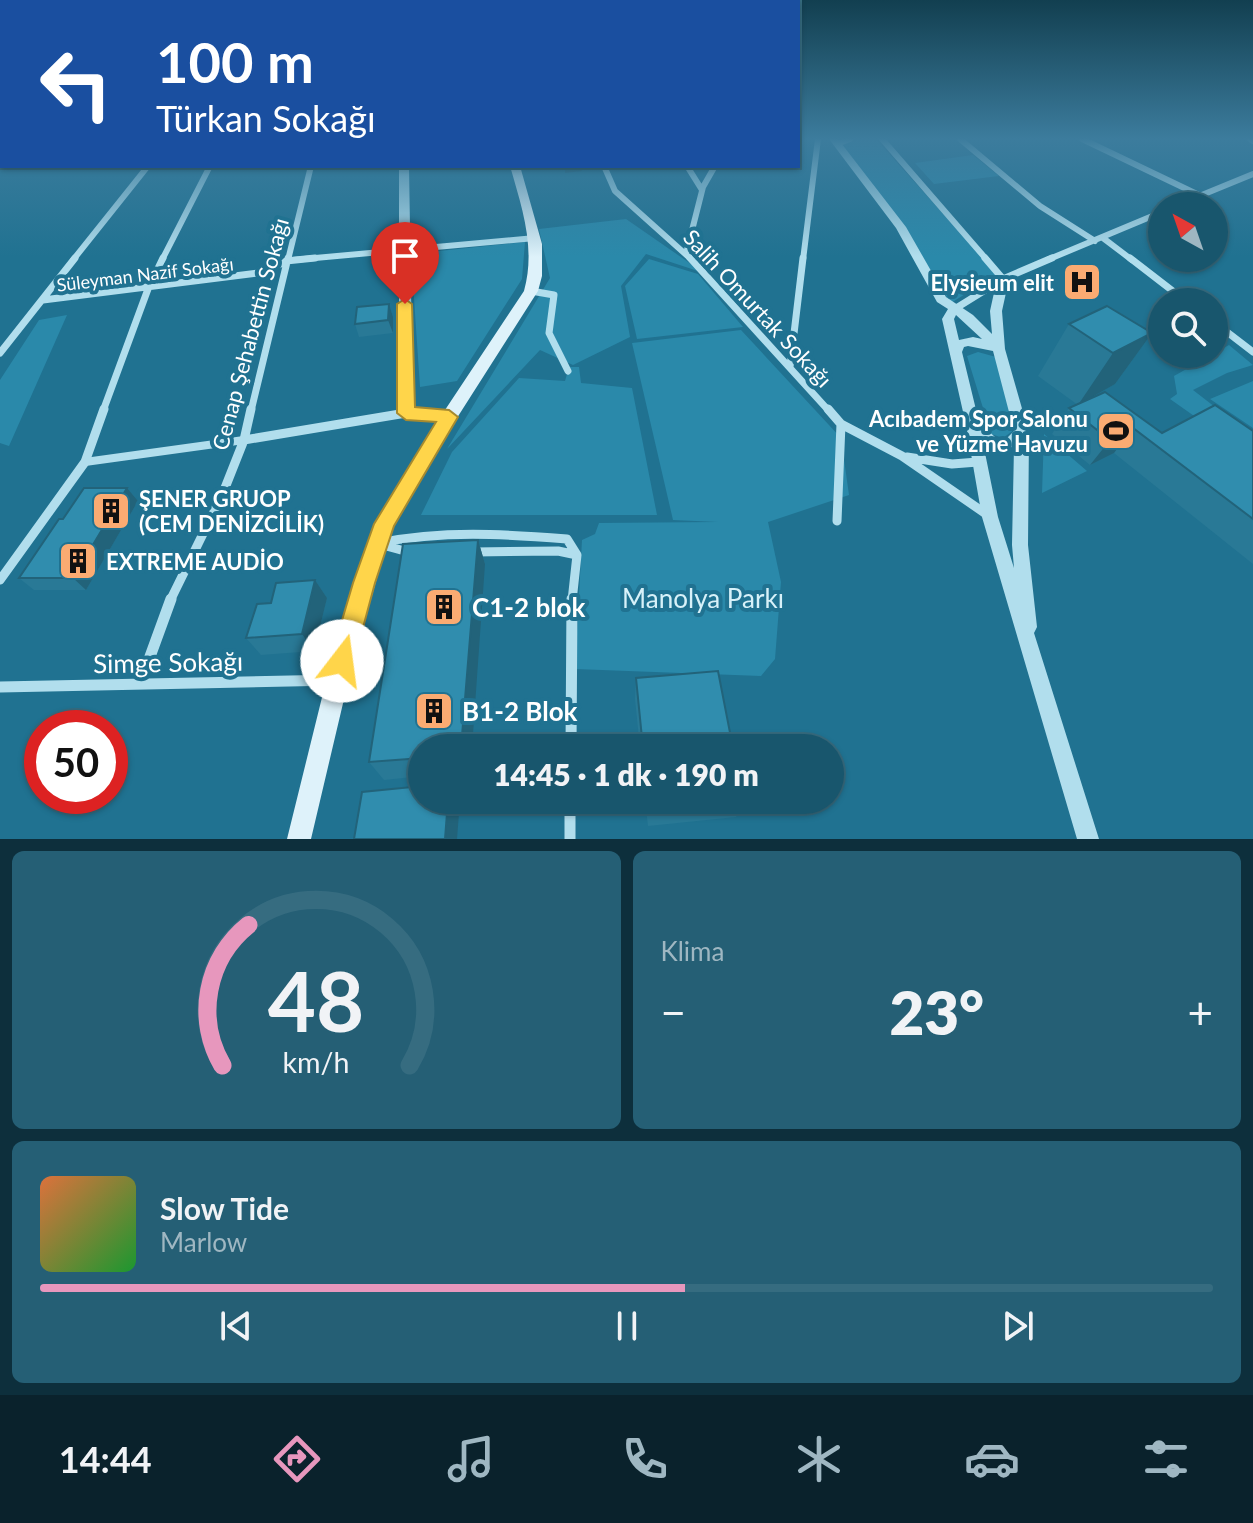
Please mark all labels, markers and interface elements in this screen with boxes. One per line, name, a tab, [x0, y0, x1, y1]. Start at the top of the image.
text: 100 m	[156, 28, 314, 95]
icon: left	[24, 32, 128, 136]
text: Türkan Sokağı	[156, 96, 376, 140]
north arrow	[1148, 192, 1228, 272]
map controls	[1148, 192, 1228, 368]
street label: Cenap Şehabettin Sokağı	[206, 215, 294, 453]
pin	[371, 222, 439, 304]
street label: Salih Omurtak Sokağı	[678, 224, 838, 392]
icon: arrive	[383, 234, 427, 278]
street label: Süleyman Nazif Sokağı	[55, 252, 235, 296]
hospital icon: Elysieum elit	[1061, 261, 1103, 303]
place label: Elysieum elit	[930, 269, 1055, 296]
button: search	[1148, 288, 1228, 368]
place label: Acıbadem Spor Salonu ve Yüzme Havuzu	[868, 405, 1088, 457]
sports icon: Acıbadem Spor Salonu ve Yüzme Havuzu	[1095, 410, 1137, 452]
place label: ŞENER GRUOP (CEM DENİZCİLİK)	[139, 485, 324, 537]
building icon: ŞENER GRUOP (CEM DENİZCİLİK)	[90, 490, 132, 532]
building icon: EXTREME AUDİO	[57, 540, 99, 582]
place label: EXTREME AUDİO	[106, 548, 284, 575]
park label: Manolya Parkı	[622, 582, 784, 614]
building icon: C1-2 blok	[423, 586, 465, 628]
place label: C1-2 blok	[472, 591, 586, 623]
position arrow	[300, 619, 384, 703]
street label: Simge Sokağı	[93, 645, 243, 679]
building icon: B1-2 Blok	[413, 690, 455, 732]
place label: B1-2 Blok	[462, 695, 578, 727]
speed limit sign: 50	[24, 710, 128, 814]
text: 14:45 · 1 dk · 190 m	[493, 756, 759, 792]
text: Klima	[661, 935, 724, 967]
text: 48	[268, 950, 365, 1050]
text: 23°	[889, 976, 984, 1048]
text: −	[661, 986, 686, 1038]
text: +	[1187, 986, 1213, 1038]
text: km/h	[283, 1045, 350, 1079]
text: Slow Tide	[160, 1190, 289, 1226]
text: Marlow	[160, 1226, 247, 1258]
icon: previous	[214, 1304, 258, 1348]
icon: pause	[605, 1304, 649, 1348]
icon: next	[996, 1304, 1040, 1348]
icon: directions	[269, 1431, 325, 1487]
icon: music	[443, 1431, 499, 1487]
icon: phone	[617, 1431, 673, 1487]
icon: climate	[791, 1431, 847, 1487]
icon: car	[964, 1431, 1020, 1487]
icon: filters	[1138, 1431, 1194, 1487]
text: 14:44	[59, 1437, 152, 1481]

